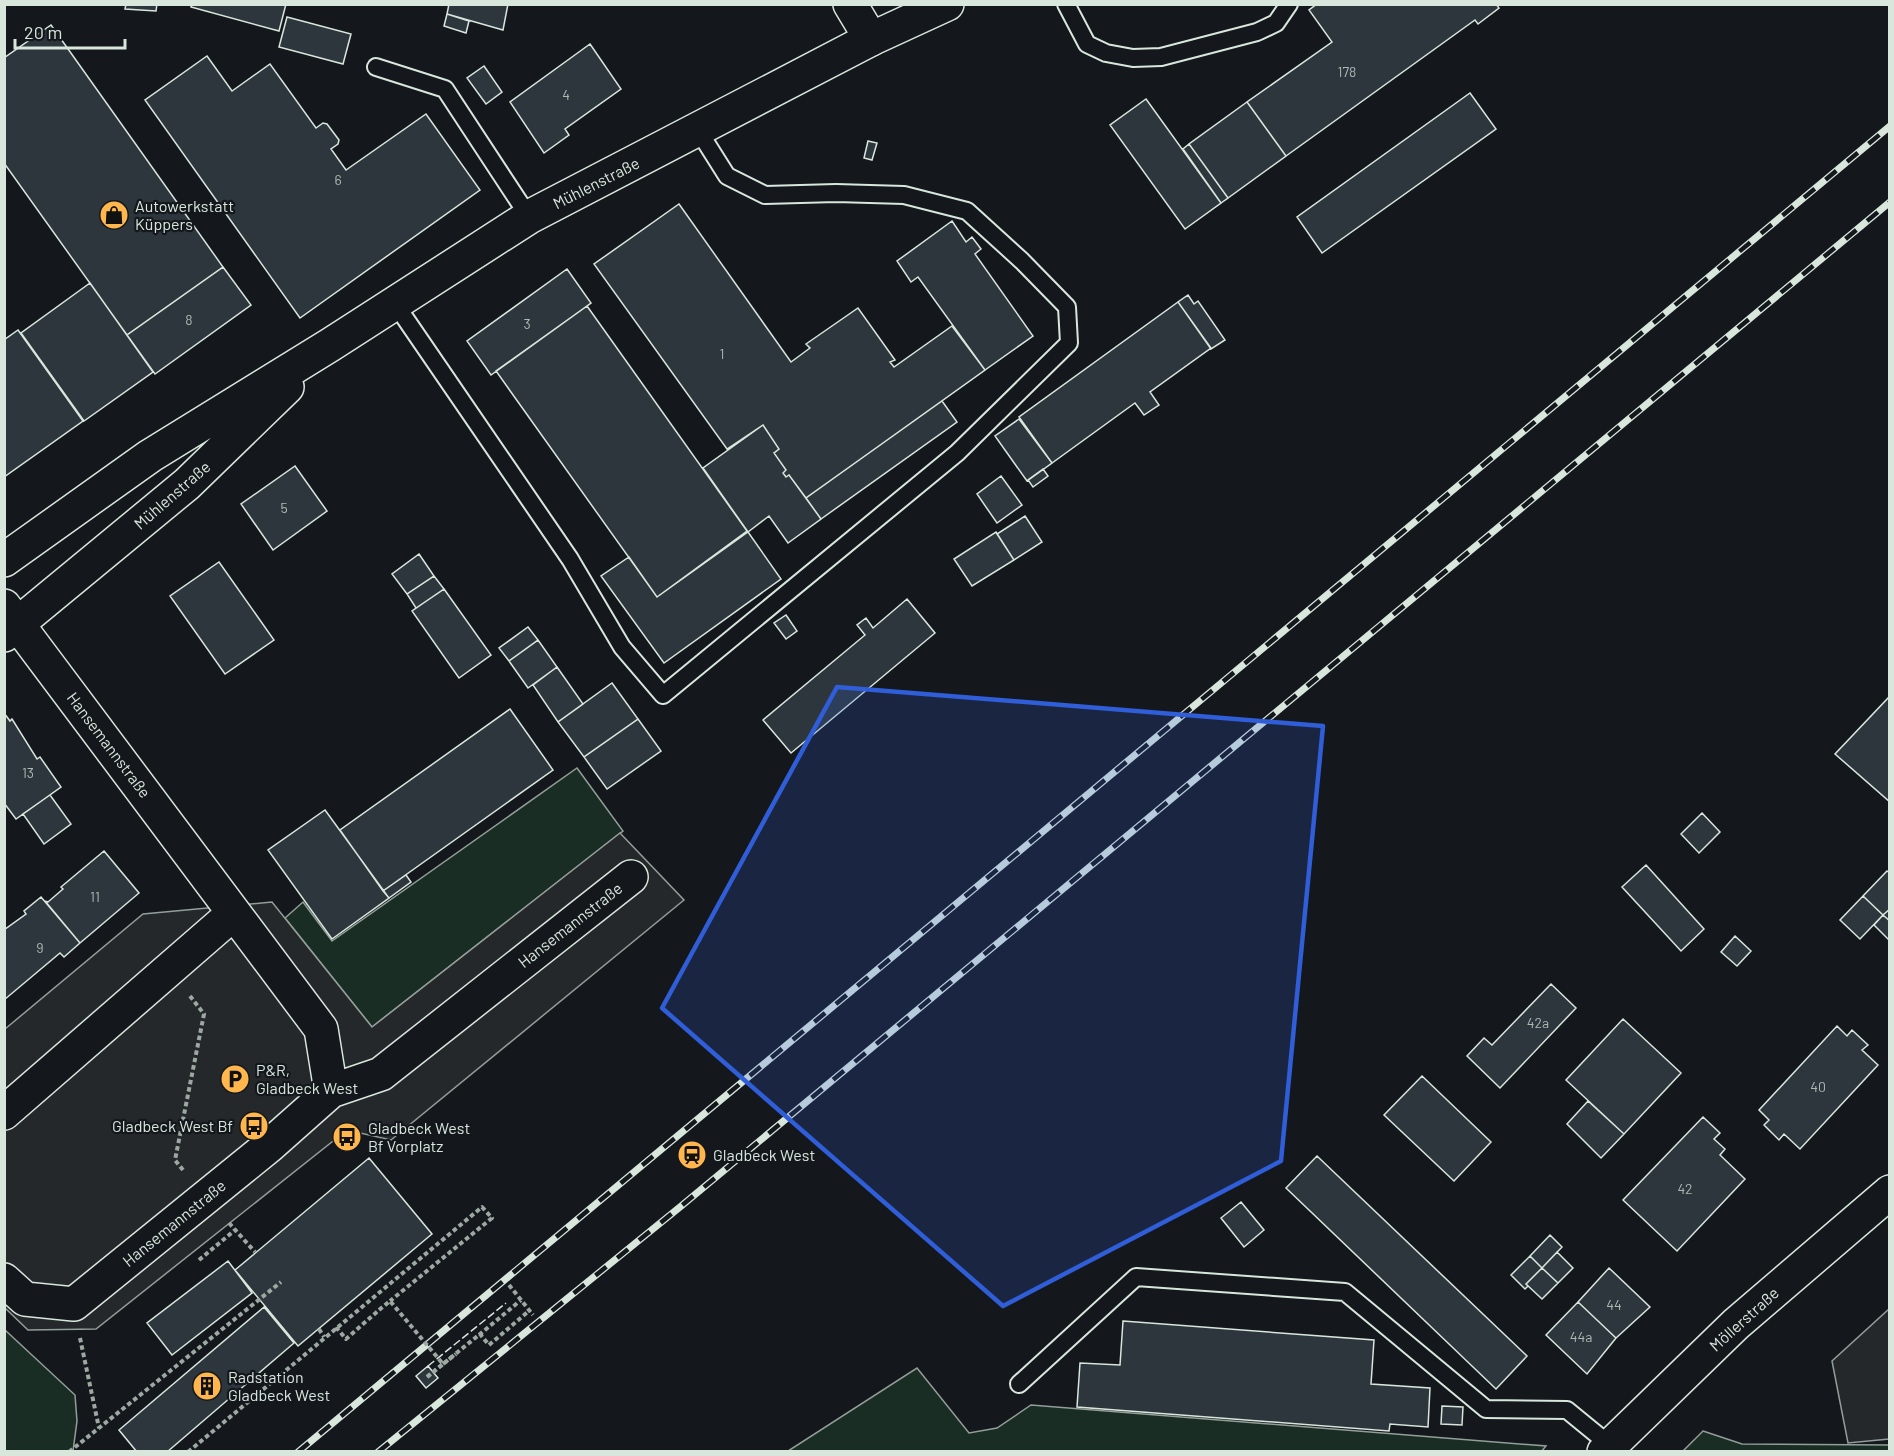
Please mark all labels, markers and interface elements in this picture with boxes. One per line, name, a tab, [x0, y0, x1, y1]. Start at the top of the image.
scale bar	[15, 12, 124, 50]
text: 20 m	[24, 21, 62, 43]
house number: 178	[1338, 63, 1356, 80]
house number: 4	[562, 86, 570, 103]
street label: Mühlenstraße	[549, 153, 642, 212]
house number: 6	[334, 171, 342, 188]
place label: Autowerkstatt Küppers	[135, 196, 234, 233]
shop icon: Autowerkstatt Küppers	[98, 199, 130, 231]
house number: 8	[185, 311, 193, 328]
house number: 3	[523, 315, 531, 332]
house number: 1	[720, 345, 724, 362]
street label: Mühlenstraße	[130, 456, 214, 533]
house number: 5	[280, 499, 288, 516]
street label: Hansemannstraße	[64, 688, 155, 801]
house number: 13	[22, 764, 34, 781]
street label: Hansemannstraße	[514, 878, 626, 971]
house number: 11	[90, 888, 100, 905]
house number: 9	[36, 939, 44, 956]
house number: 42a	[1527, 1014, 1549, 1031]
place label: P&R, Gladbeck West	[256, 1060, 358, 1097]
parking icon: P&R, Gladbeck West	[219, 1063, 251, 1095]
house number: 40	[1810, 1078, 1826, 1095]
bus stop icon: Gladbeck West Bf	[238, 1110, 270, 1142]
place label: Gladbeck West Bf	[112, 1116, 233, 1135]
place label: Gladbeck West Bf Vorplatz	[368, 1118, 470, 1155]
bus stop icon: Gladbeck West Bf Vorplatz	[331, 1121, 363, 1153]
station icon: Gladbeck West	[676, 1139, 708, 1171]
place label: Gladbeck West	[713, 1145, 815, 1164]
street label: Hansemannstraße	[118, 1175, 229, 1270]
house number: 42	[1677, 1180, 1693, 1197]
street label: Möllerstraße	[1705, 1283, 1782, 1355]
house number: 44	[1606, 1296, 1622, 1313]
house number: 44a	[1570, 1328, 1592, 1345]
place label: Radstation Gladbeck West	[228, 1367, 330, 1404]
building icon: Radstation Gladbeck West	[191, 1370, 223, 1402]

